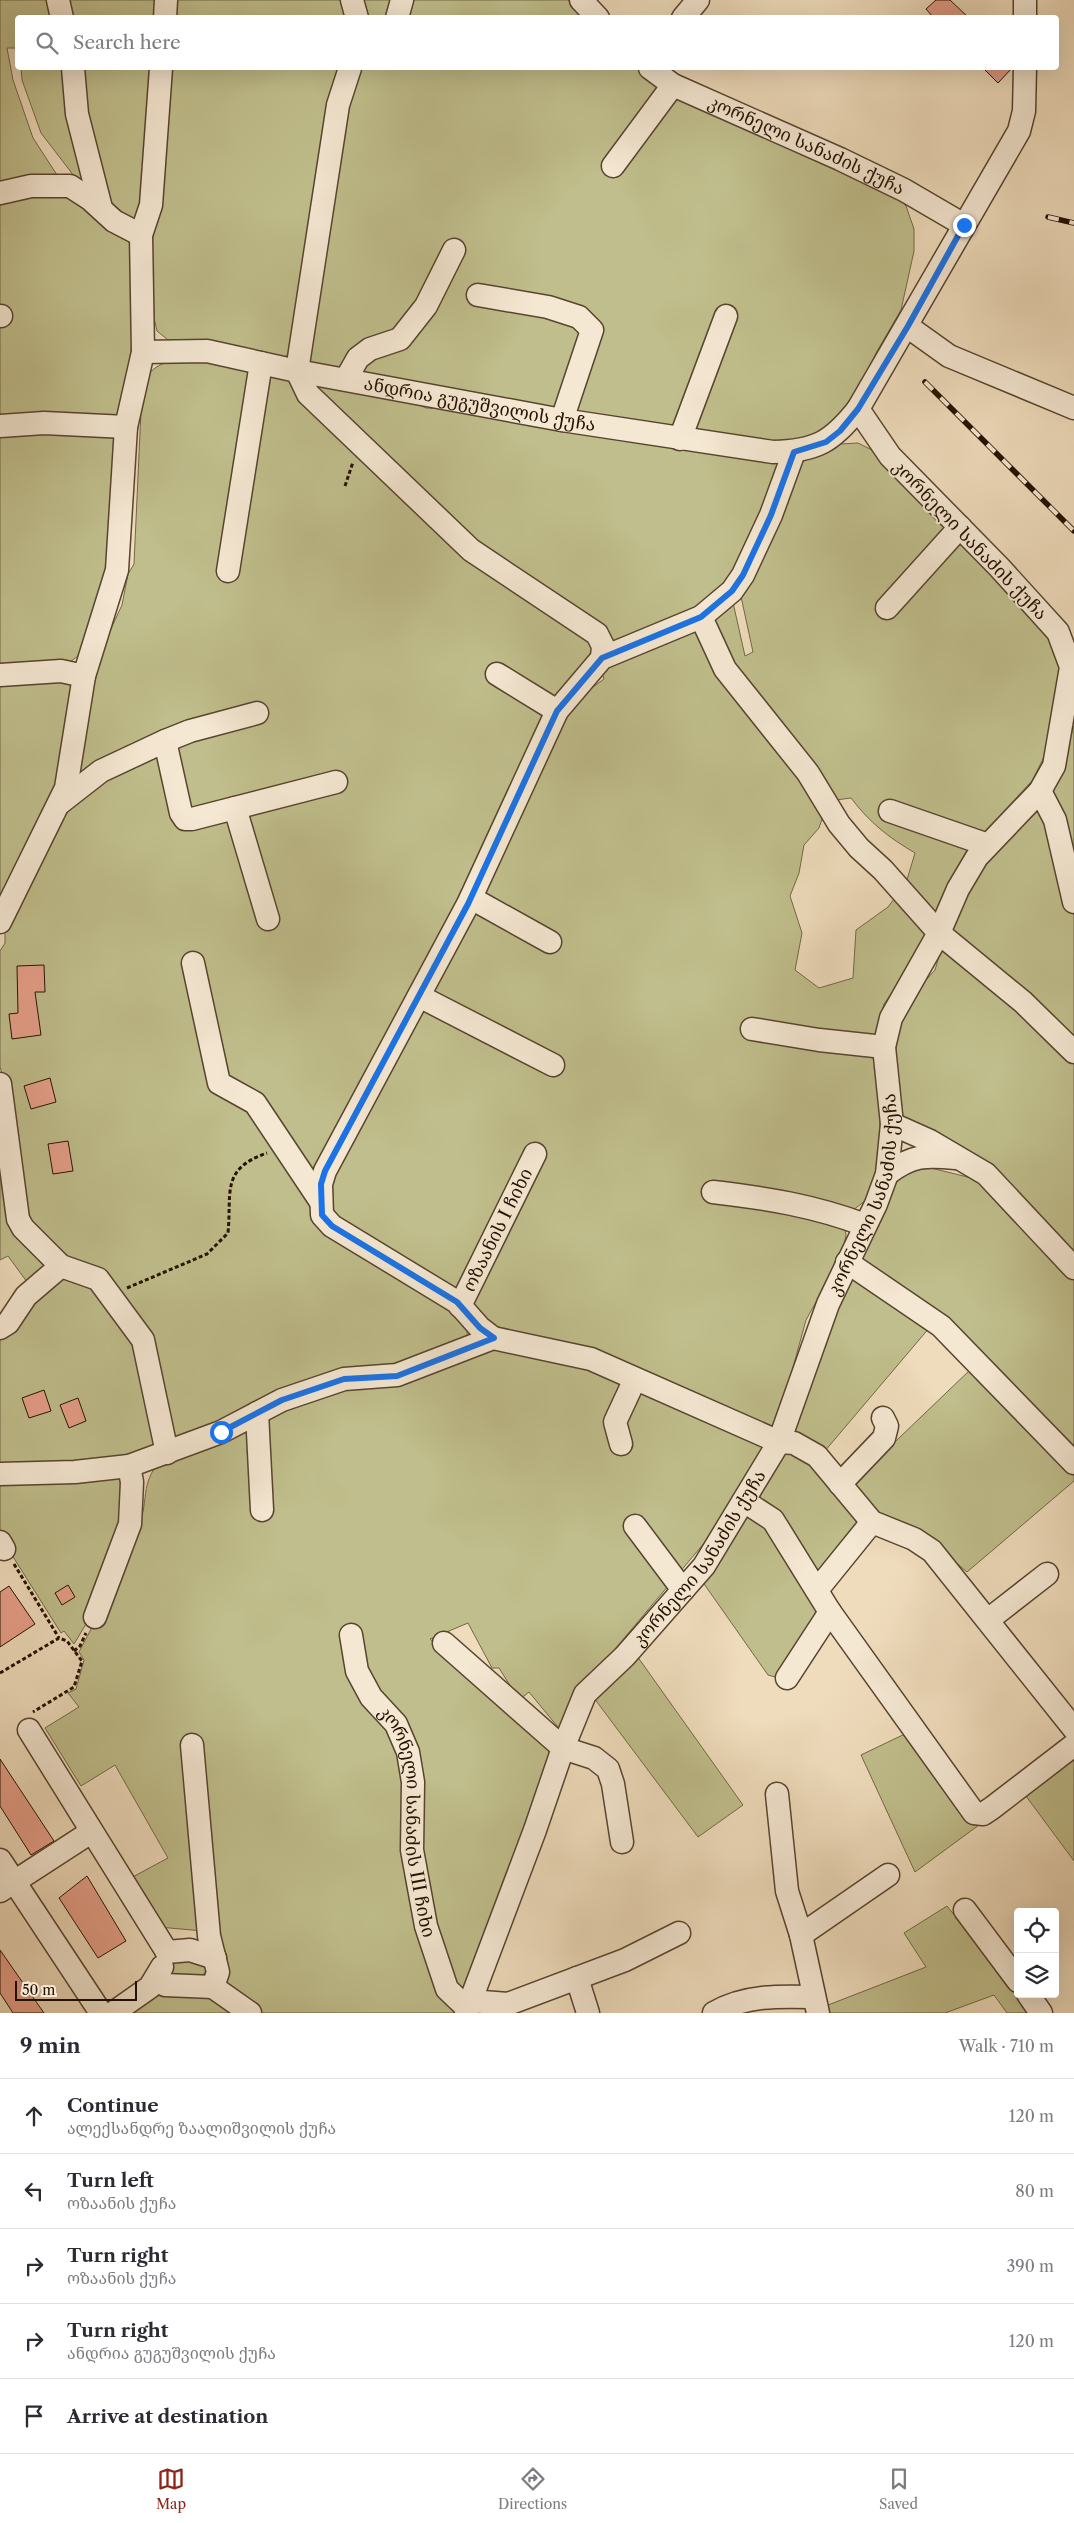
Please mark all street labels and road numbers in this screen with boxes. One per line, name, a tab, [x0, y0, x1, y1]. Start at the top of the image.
street label: კორნელი სანაძის ქუჩა	[705, 91, 908, 200]
street label: ანდრია გუგუშვილის ქუჩა	[362, 373, 597, 436]
street label: კორნელი სანაძის ქუჩა	[888, 456, 1052, 624]
street label: კორნელი სანაძის ქუჩა	[823, 1092, 903, 1299]
street label: ოზაანის I ჩიხი	[458, 1164, 537, 1295]
street label: კორნელი სანაძის ქუჩა	[628, 1466, 770, 1651]
street label: კორნელი სანაძის III ჩიხი	[374, 1701, 440, 1940]

